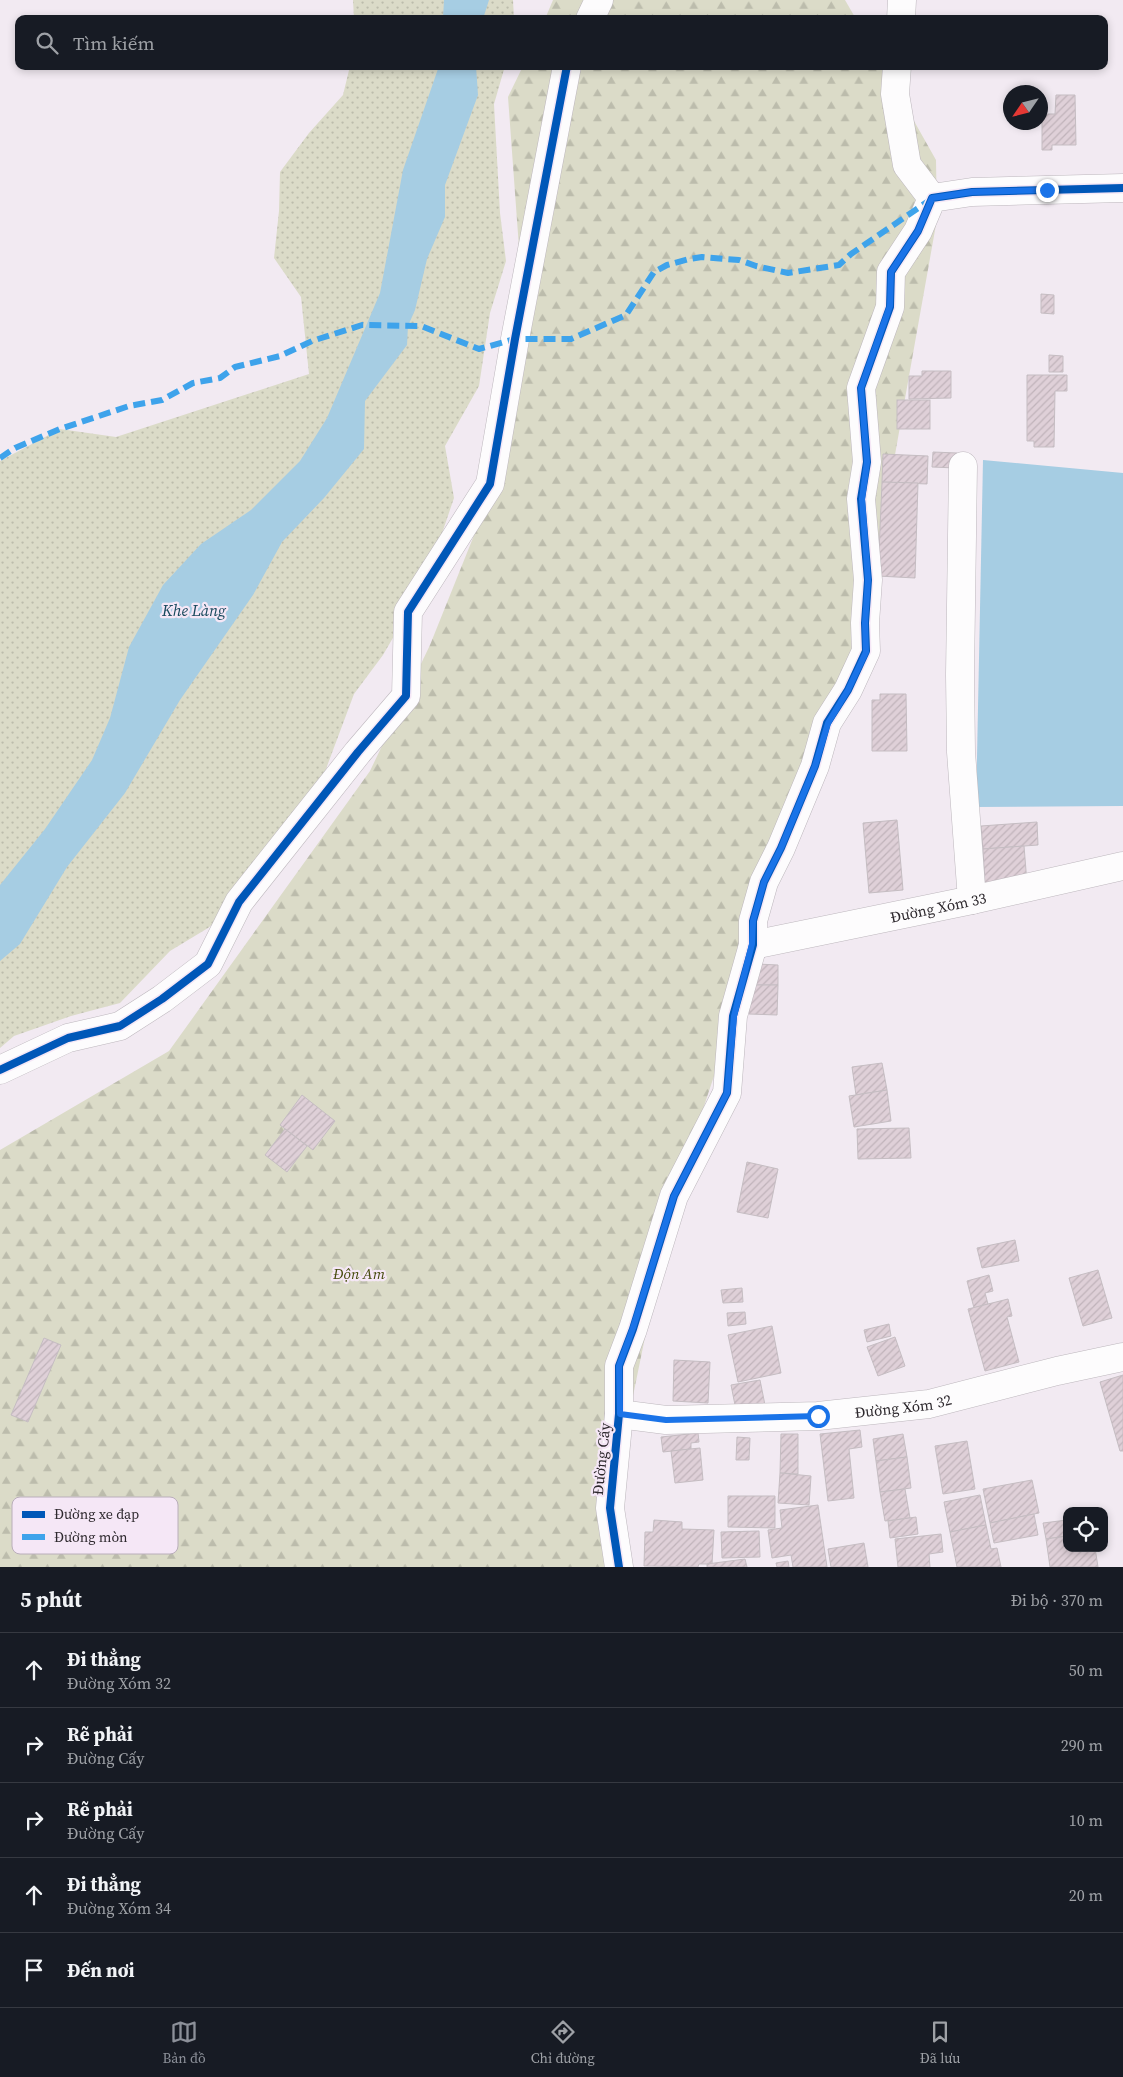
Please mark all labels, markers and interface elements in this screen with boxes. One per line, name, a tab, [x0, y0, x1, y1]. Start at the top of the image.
search box	[15, 15, 1108, 70]
icon: search	[33, 29, 61, 57]
text: Tìm kiếm	[73, 30, 155, 56]
north arrow	[1003, 85, 1048, 130]
route end	[1036, 179, 1059, 202]
water label: Khe Làng	[161, 599, 227, 621]
street label: Đường Xóm 33	[888, 887, 988, 927]
park label: Độn Am	[332, 1263, 386, 1284]
street label: Đường Xóm 32	[853, 1388, 954, 1422]
route start	[807, 1405, 830, 1428]
street label: Đường Cấy	[587, 1421, 615, 1496]
legend	[12, 1497, 178, 1554]
text: Đường xe đạp	[54, 1504, 139, 1524]
map controls	[1063, 1507, 1108, 1552]
button: locate	[1063, 1507, 1108, 1552]
text: Đường mòn	[54, 1527, 128, 1547]
text: 5 phút	[20, 1585, 82, 1614]
text: Đi bộ · 370 m	[1011, 1589, 1103, 1611]
text: Đi thẳng	[67, 1646, 141, 1672]
icon: ahead	[20, 1656, 48, 1684]
text: 50 m	[1069, 1659, 1103, 1681]
text: Đường Xóm 32	[67, 1672, 171, 1694]
text: Rẽ phải	[67, 1721, 133, 1747]
icon: right	[20, 1731, 48, 1759]
text: 290 m	[1061, 1734, 1103, 1756]
text: Đường Cấy	[67, 1747, 144, 1769]
text: Rẽ phải	[67, 1796, 133, 1822]
icon: right	[20, 1806, 48, 1834]
text: 10 m	[1069, 1809, 1103, 1831]
text: Đường Cấy	[67, 1822, 144, 1844]
text: Đi thẳng	[67, 1871, 141, 1897]
icon: ahead	[20, 1881, 48, 1909]
text: 20 m	[1069, 1884, 1103, 1906]
text: Đường Xóm 34	[67, 1897, 171, 1919]
icon: arrive	[20, 1956, 48, 1984]
text: Đến nơi	[67, 1957, 135, 1983]
tab: Bản đồ	[163, 2018, 206, 2068]
tab: Chỉ đường	[531, 2018, 595, 2068]
tab: Đã lưu	[920, 2018, 961, 2068]

